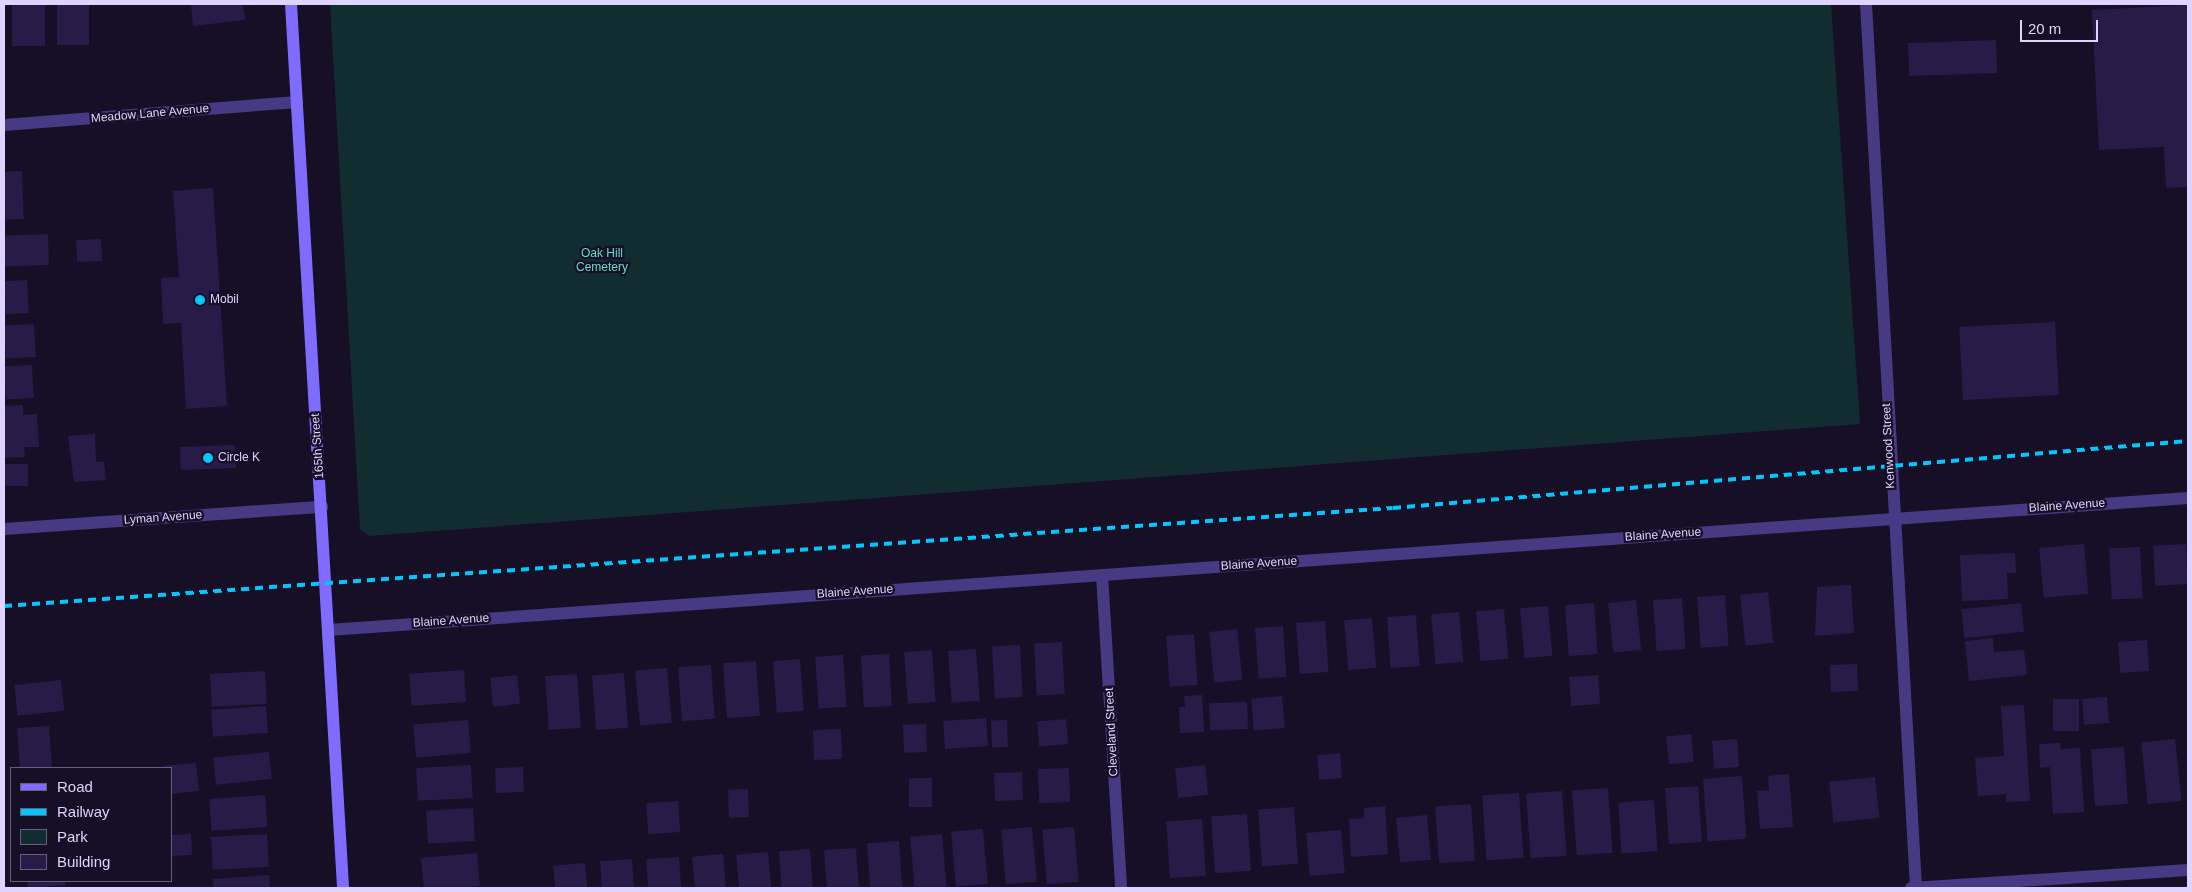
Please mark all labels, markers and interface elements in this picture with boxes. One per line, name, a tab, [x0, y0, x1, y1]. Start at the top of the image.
scale bar	[2022, 10, 2100, 42]
text: 20 m	[2028, 20, 2061, 37]
street label: Meadow Lane Avenue	[90, 102, 210, 126]
park label: Oak Hill Cemetery	[576, 247, 628, 275]
place label: Mobil	[210, 293, 239, 307]
marker: Mobil	[194, 294, 206, 306]
street label: Kenwood Street	[1880, 403, 1898, 489]
street label: 165th Street	[309, 413, 327, 479]
place label: Circle K	[218, 451, 260, 465]
marker: Circle K	[202, 452, 214, 464]
street label: Blaine Avenue	[2028, 496, 2106, 516]
street label: Lyman Avenue	[123, 508, 203, 528]
street label: Blaine Avenue	[1624, 525, 1702, 545]
street label: Blaine Avenue	[1220, 554, 1298, 574]
street label: Blaine Avenue	[816, 582, 894, 602]
street label: Blaine Avenue	[412, 611, 490, 631]
street label: Cleveland Street	[1102, 687, 1122, 777]
legend	[10, 767, 172, 882]
text: Road	[57, 778, 93, 795]
text: Railway	[57, 803, 110, 820]
text: Park	[57, 828, 88, 845]
text: Building	[57, 853, 110, 870]

